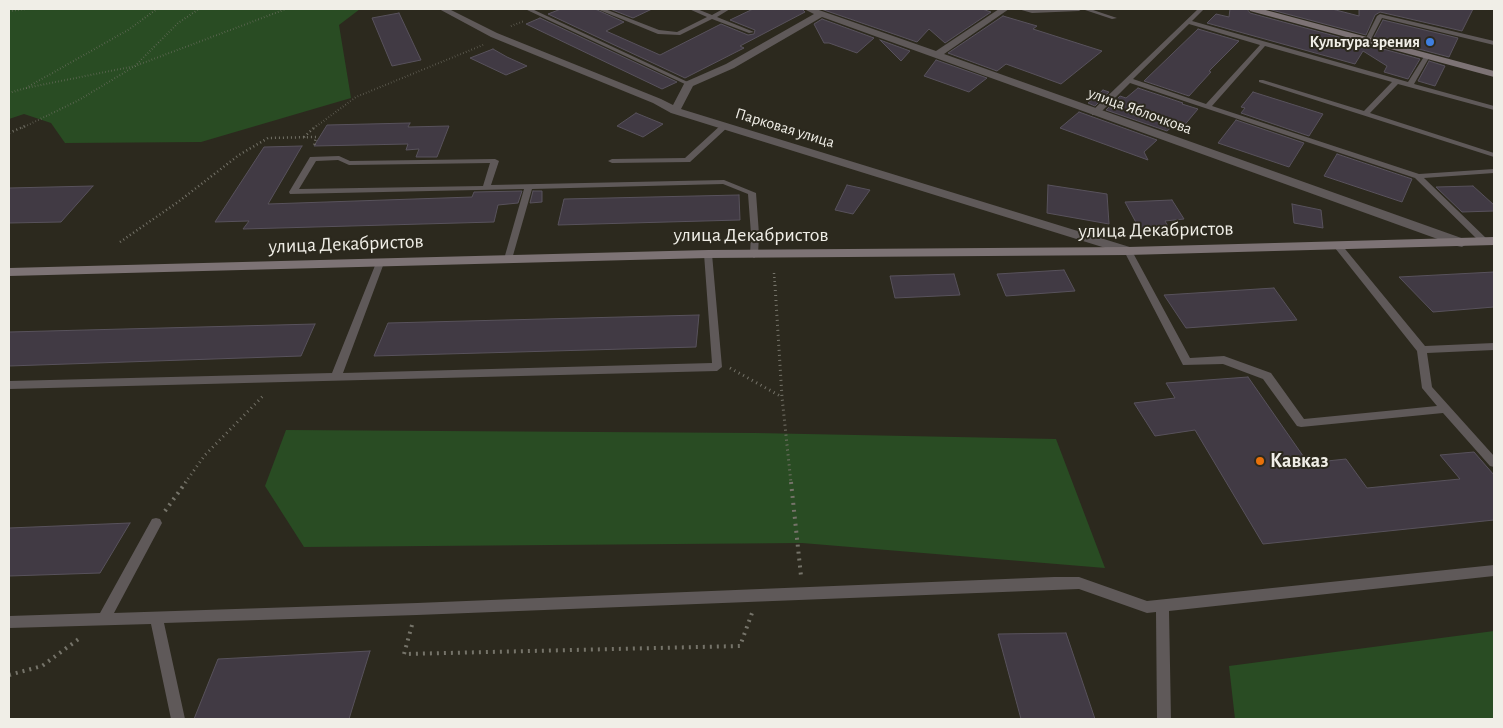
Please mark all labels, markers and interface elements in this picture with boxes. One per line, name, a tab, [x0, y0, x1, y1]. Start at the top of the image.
place label: Культура зрения	[1310, 32, 1420, 52]
marker: Культура зрения	[1424, 36, 1436, 48]
street label: улица Яблочкова	[1085, 83, 1195, 139]
street label: Парковая улица	[733, 104, 837, 152]
street label: улица Декабристов	[1078, 217, 1234, 243]
street label: улица Декабристов	[673, 223, 829, 247]
street label: улица Декабристов	[268, 229, 424, 259]
place label: Кавказ	[1270, 449, 1328, 473]
marker: Кавказ	[1254, 455, 1266, 467]

